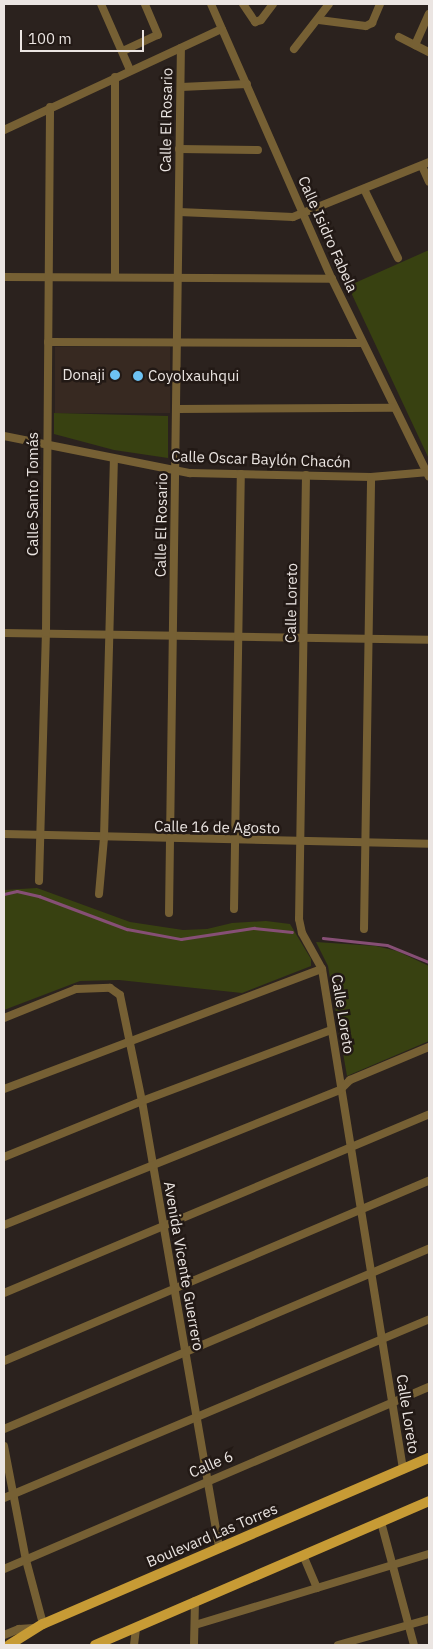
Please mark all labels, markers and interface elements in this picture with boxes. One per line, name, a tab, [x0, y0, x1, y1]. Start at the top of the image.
scale bar	[22, 20, 146, 52]
text: 100 m	[28, 29, 72, 48]
street label: Calle El Rosario	[156, 68, 176, 172]
street label: Calle Isidro Fabela	[294, 173, 362, 295]
place label: Donaji	[63, 366, 105, 384]
place label: Coyolxauhqui	[148, 367, 239, 385]
marker: Donaji	[109, 369, 121, 381]
marker: Coyolxauhqui	[132, 370, 144, 382]
street label: Calle Santo Tomás	[24, 432, 42, 556]
street label: Calle Oscar Baylón Chacón	[171, 447, 351, 471]
street label: Calle El Rosario	[151, 473, 171, 577]
street label: Calle Loreto	[281, 563, 301, 643]
street label: Calle 16 de Agosto	[154, 817, 280, 837]
street label: Calle Loreto	[328, 973, 358, 1055]
street label: Avenida Vicente Guerrero	[160, 1180, 208, 1352]
street label: Calle Loreto	[393, 1373, 423, 1455]
street label: Calle 6	[186, 1447, 236, 1481]
street label: Boulevard Las Torres	[144, 1499, 280, 1571]

